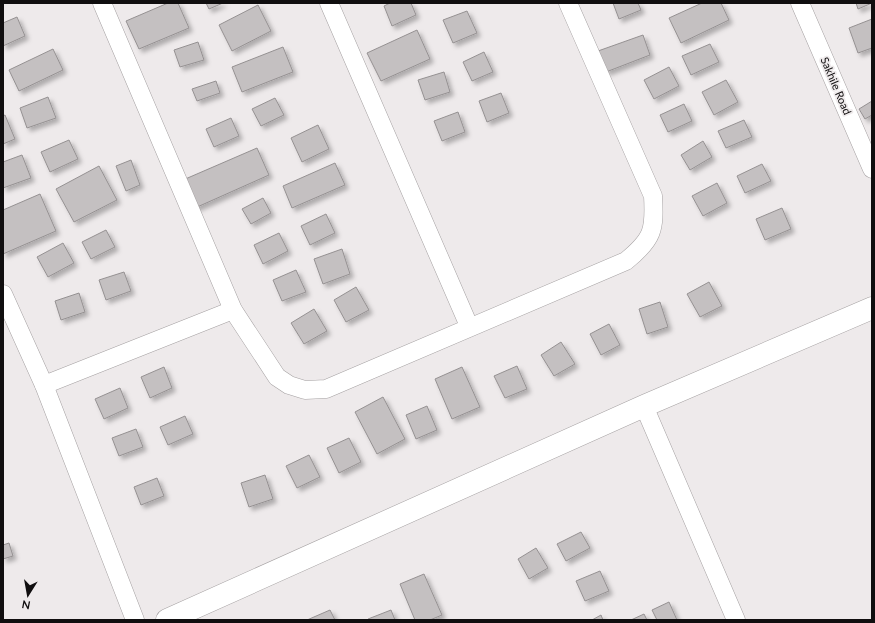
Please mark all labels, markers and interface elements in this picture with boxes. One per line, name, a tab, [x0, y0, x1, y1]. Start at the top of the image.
street label: Sakhile Road	[818, 55, 854, 117]
north arrow	[8, 575, 48, 615]
text: N	[21, 598, 31, 612]

